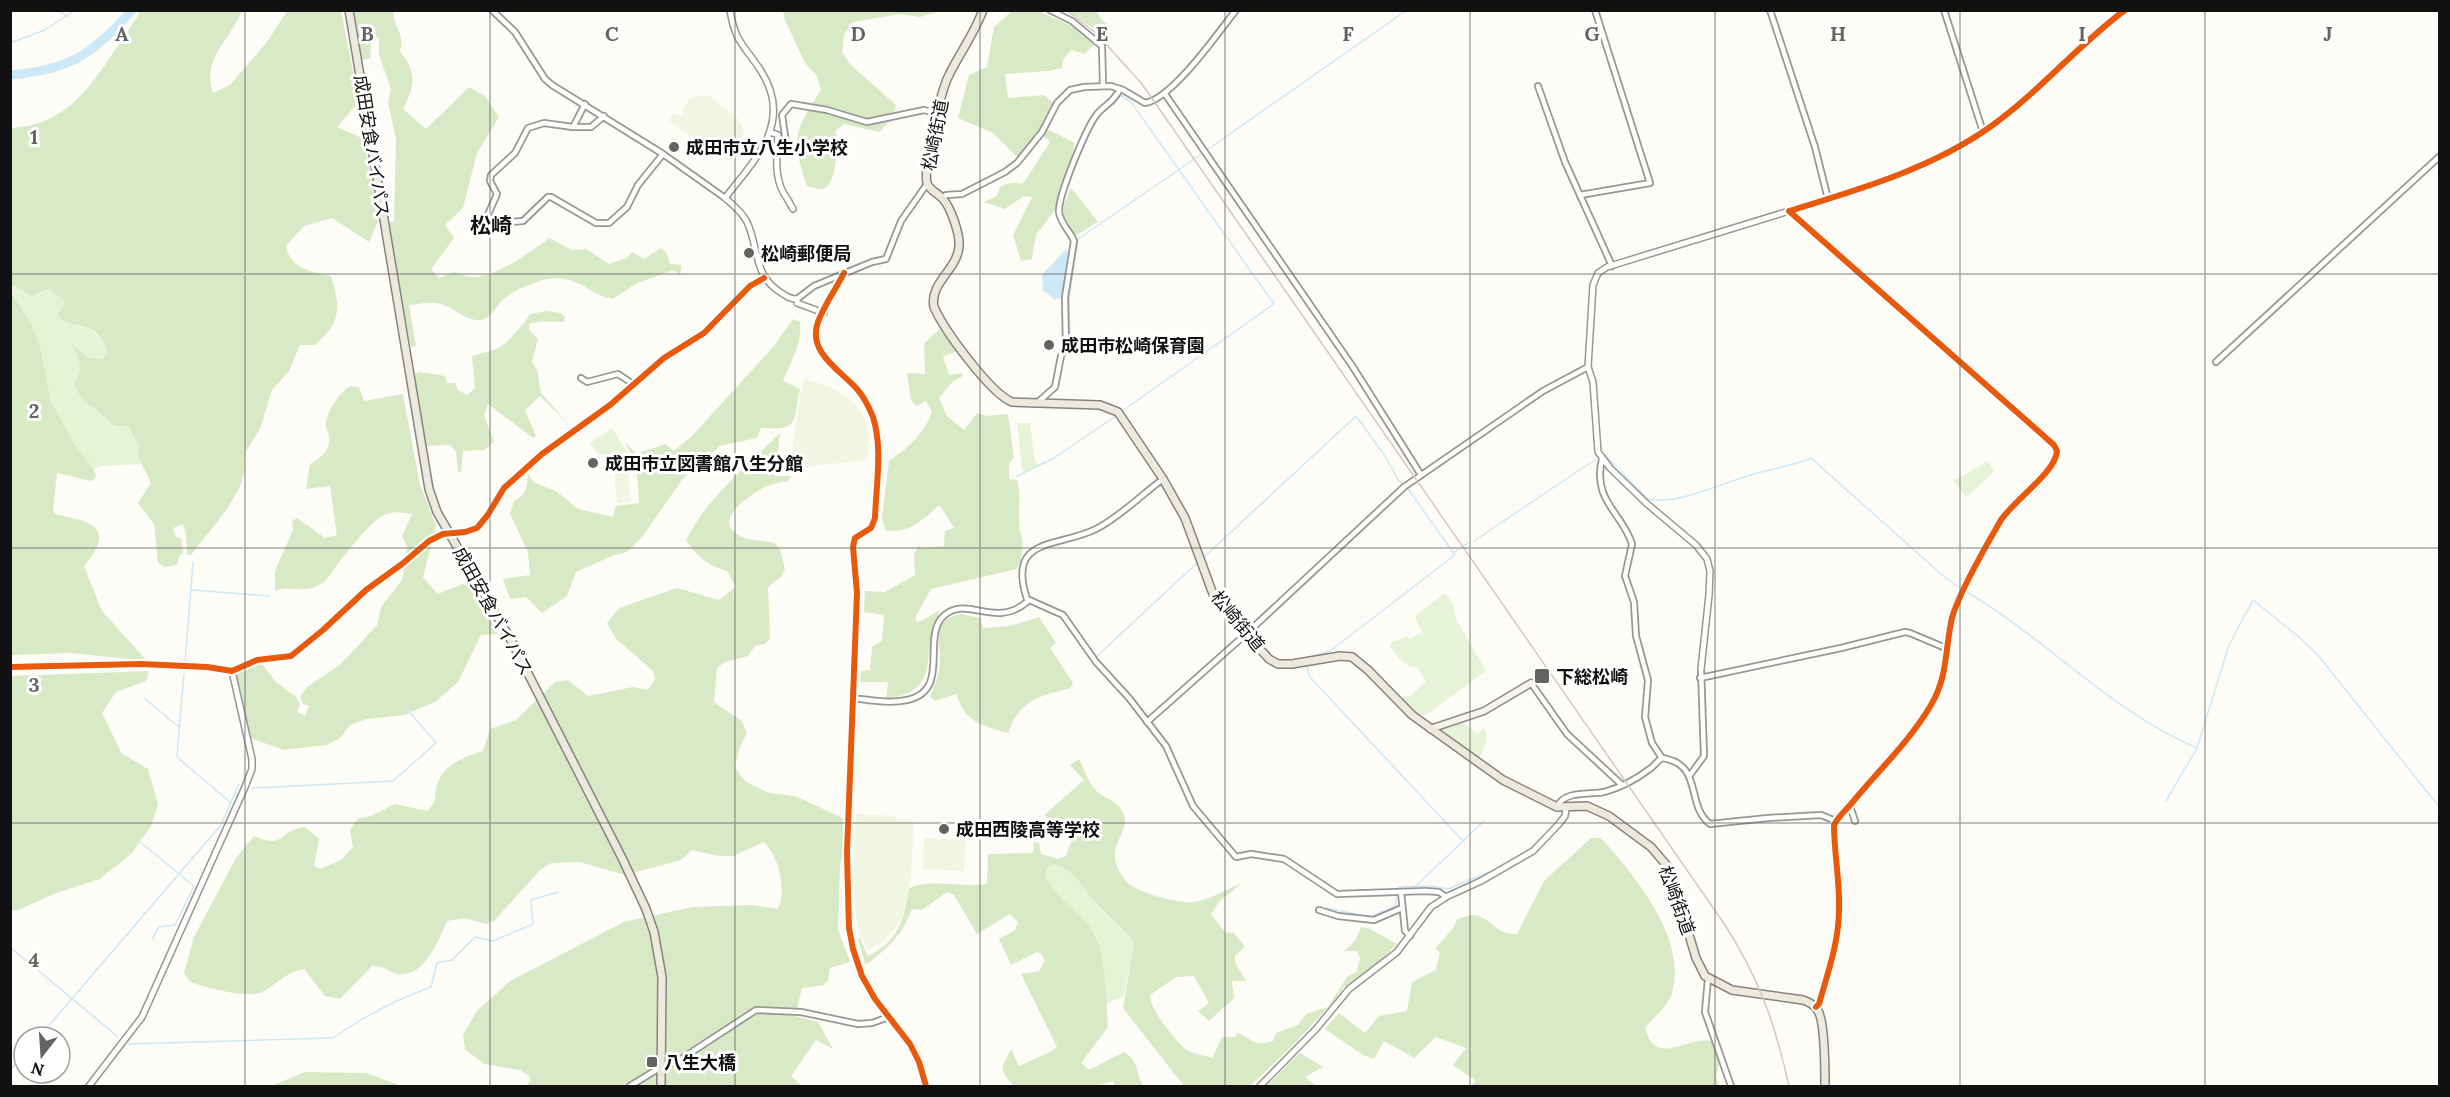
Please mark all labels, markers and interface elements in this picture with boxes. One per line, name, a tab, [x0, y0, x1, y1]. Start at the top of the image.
text: A	[115, 21, 129, 46]
text: B	[360, 21, 374, 46]
text: C	[605, 21, 619, 46]
text: D	[850, 21, 866, 46]
text: E	[1096, 21, 1108, 46]
text: F	[1342, 21, 1354, 46]
text: G	[1584, 21, 1600, 46]
text: H	[1830, 21, 1846, 46]
text: I	[2078, 21, 2086, 46]
text: J	[2323, 21, 2333, 46]
street label: 成田安食バイパス	[349, 73, 395, 219]
street label: 松崎街道	[917, 97, 953, 173]
text: 1	[30, 124, 38, 149]
place label: 成田市立八生小学校	[686, 136, 848, 159]
marker: 成田市立八生小学校	[667, 140, 681, 154]
district label: 松崎	[470, 212, 512, 239]
place label: 松崎郵便局	[761, 242, 851, 265]
marker: 松崎郵便局	[742, 246, 756, 260]
place label: 成田市松崎保育園	[1061, 334, 1205, 357]
marker: 成田市松崎保育園	[1042, 338, 1056, 352]
text: 2	[29, 398, 39, 423]
place label: 成田市立図書館八生分館	[605, 452, 803, 475]
marker: 成田市立図書館八生分館	[586, 456, 600, 470]
street label: 成田安食バイパス	[448, 543, 538, 679]
street label: 松崎街道	[1206, 586, 1270, 656]
place label: 下総松崎	[1556, 665, 1628, 688]
marker: 下総松崎	[1533, 667, 1551, 685]
text: 3	[28, 672, 40, 697]
place label: 成田西陵高等学校	[956, 818, 1100, 841]
marker: 成田西陵高等学校	[937, 822, 951, 836]
street label: 松崎街道	[1654, 862, 1700, 938]
text: 4	[29, 947, 40, 972]
north arrow	[12, 1025, 72, 1085]
place label: 八生大橋	[664, 1051, 736, 1074]
marker: 八生大橋	[645, 1055, 659, 1069]
text: N	[29, 1058, 46, 1081]

